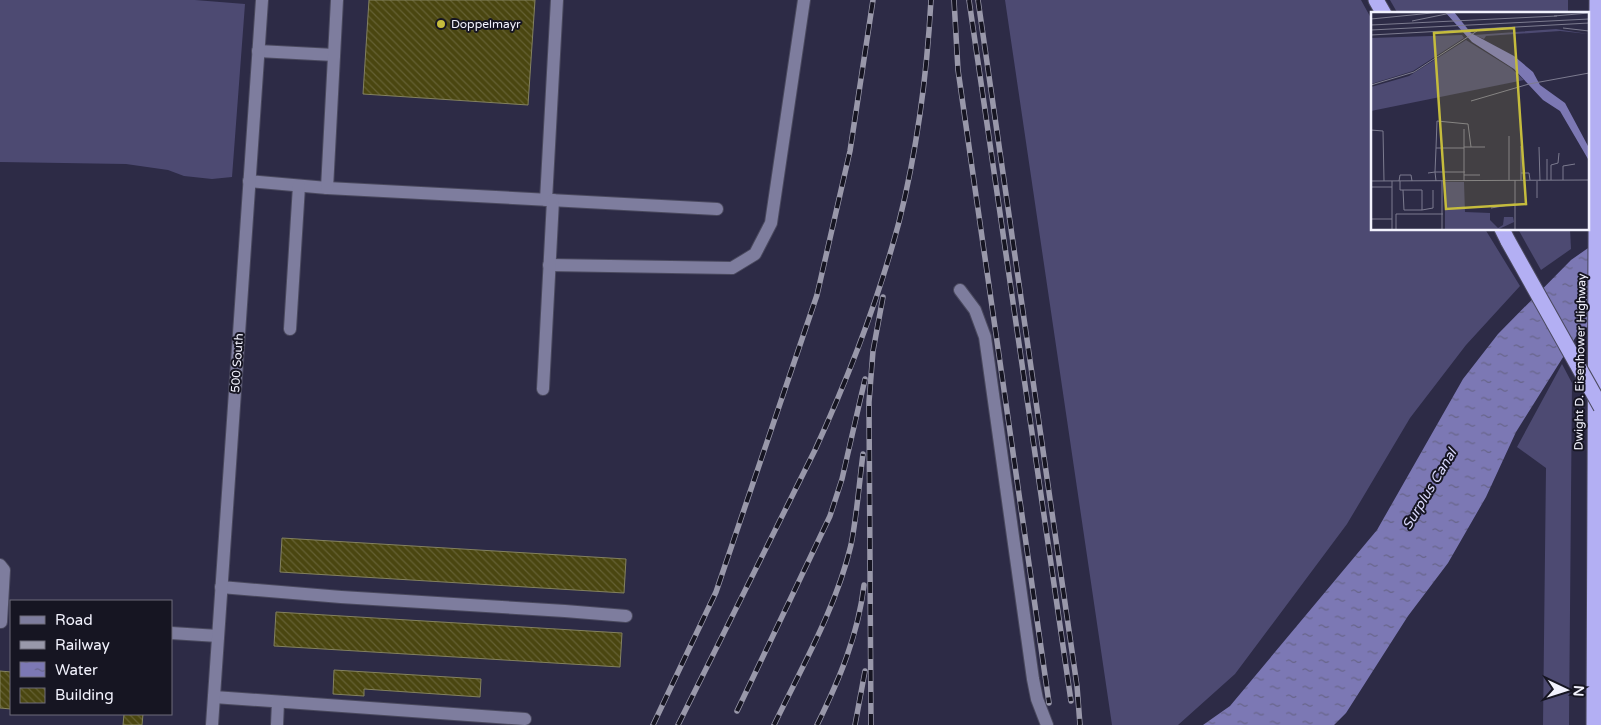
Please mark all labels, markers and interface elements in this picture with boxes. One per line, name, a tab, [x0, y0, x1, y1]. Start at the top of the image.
inset map	[1371, 12, 1588, 230]
place label: Doppelmayr	[451, 17, 521, 31]
marker: Doppelmayr	[435, 18, 447, 30]
street label: Dwight D. Eisenhower Highway	[1571, 273, 1589, 451]
street label: 500 South	[228, 333, 246, 393]
water label: Surplus Canal	[1399, 445, 1461, 533]
legend	[10, 600, 172, 715]
text: Road	[55, 611, 93, 629]
text: Railway	[55, 636, 110, 654]
text: Water	[55, 661, 98, 679]
north arrow	[1541, 665, 1591, 715]
text: N	[1570, 685, 1587, 697]
text: Building	[55, 686, 114, 704]

